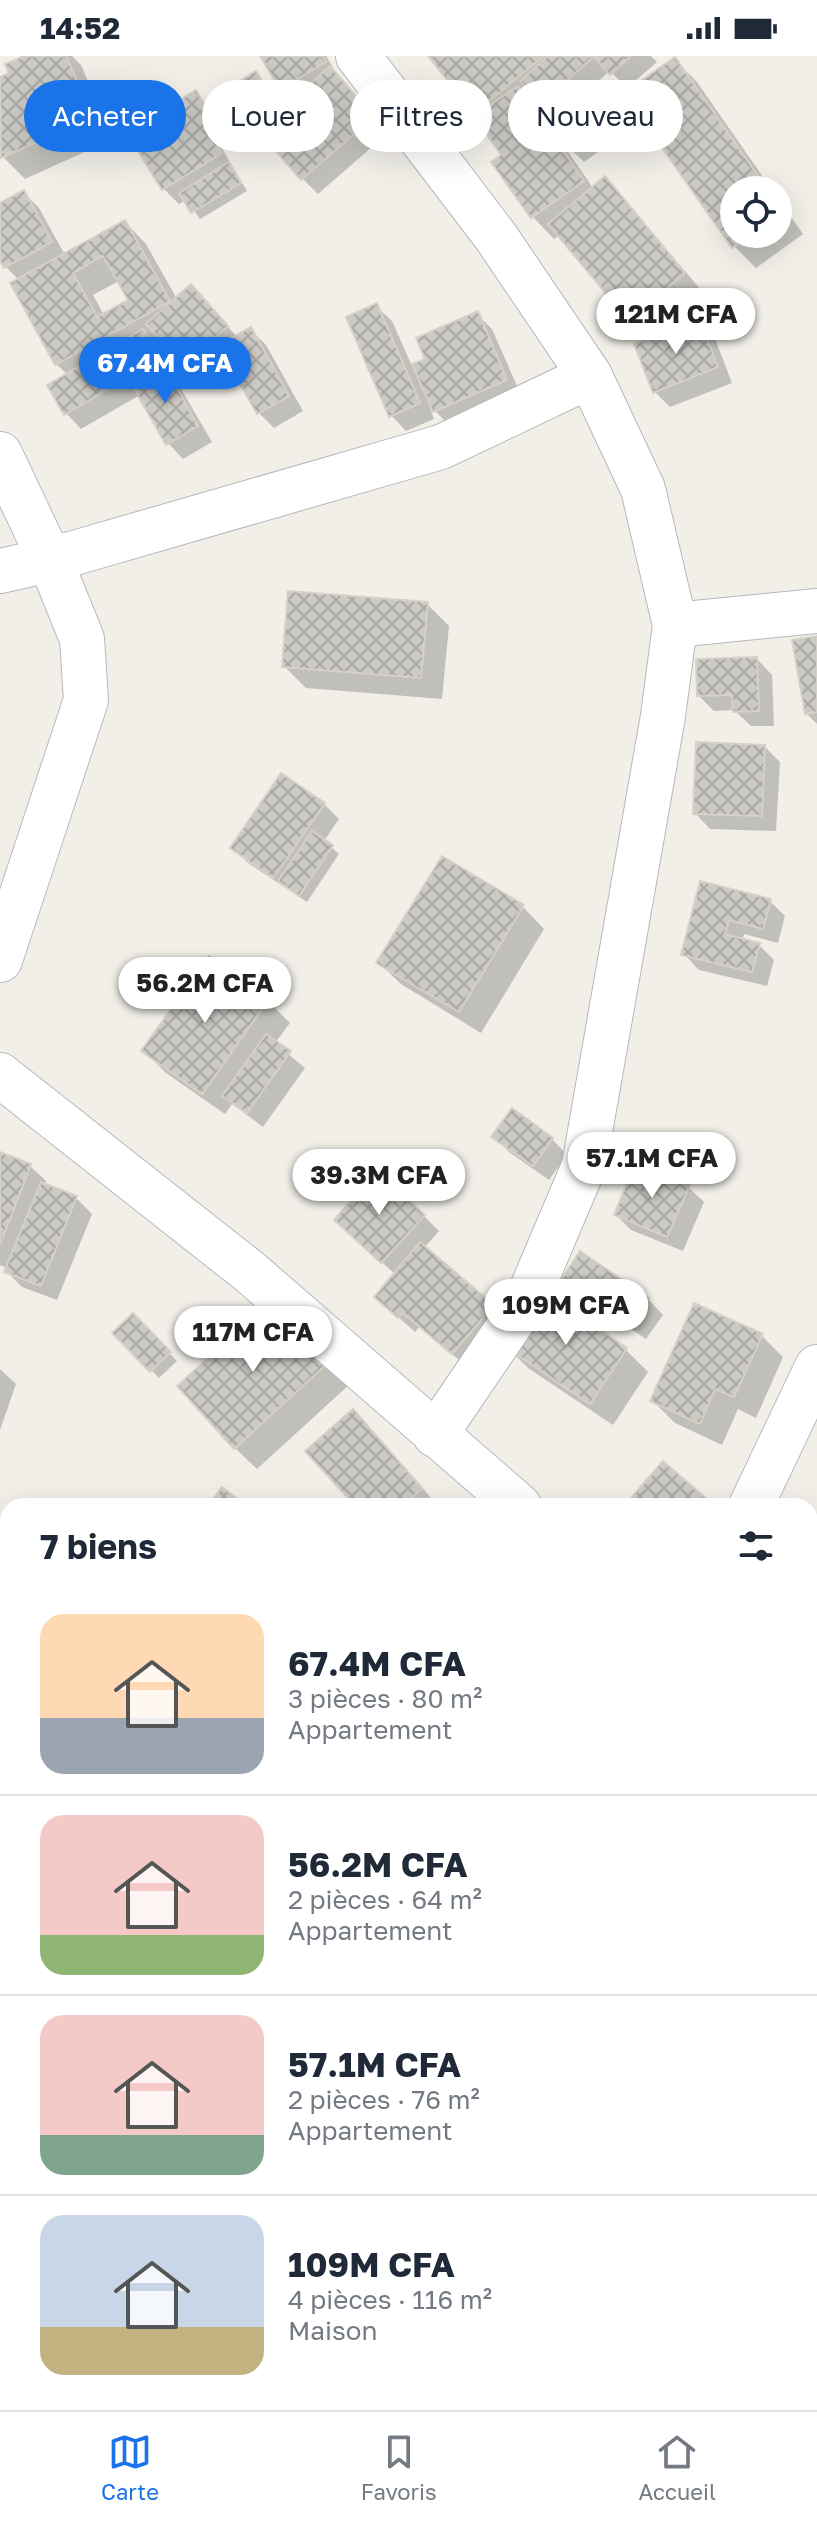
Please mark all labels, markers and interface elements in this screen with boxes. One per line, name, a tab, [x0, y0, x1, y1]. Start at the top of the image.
text: 14:52	[40, 10, 120, 46]
chip: Acheter	[24, 80, 186, 152]
chip: Louer	[202, 80, 334, 152]
chip: Filtres	[350, 80, 492, 152]
chip: Nouveau	[508, 80, 683, 152]
map controls	[720, 176, 792, 248]
button: locate	[720, 176, 792, 248]
pin: 121M CFA	[593, 288, 759, 356]
text: 121M CFA	[614, 298, 738, 329]
pin: 67.4M CFA	[73, 337, 257, 405]
text: 67.4M CFA	[97, 347, 233, 378]
pin: 56.2M CFA	[113, 957, 297, 1025]
text: 56.2M CFA	[136, 967, 274, 998]
pin: 57.1M CFA	[560, 1132, 744, 1200]
text: 57.1M CFA	[586, 1142, 718, 1173]
pin: 39.3M CFA	[287, 1149, 471, 1217]
text: 39.3M CFA	[310, 1159, 448, 1190]
pin: 109M CFA	[483, 1279, 649, 1347]
text: 109M CFA	[502, 1289, 630, 1320]
pin: 117M CFA	[170, 1306, 336, 1374]
text: 117M CFA	[192, 1316, 314, 1347]
icon: filters	[734, 1524, 778, 1568]
text: 7 biens	[40, 1526, 157, 1566]
text: 67.4M CFA	[288, 1643, 466, 1683]
icon: home	[104, 1646, 200, 1742]
text: 3 pièces · 80 m²	[288, 1683, 482, 1714]
text: Appartement	[288, 1714, 452, 1745]
text: 56.2M CFA	[288, 1844, 468, 1884]
icon: home	[104, 1847, 200, 1943]
text: 2 pièces · 64 m²	[288, 1884, 482, 1915]
text: Appartement	[288, 1915, 452, 1946]
text: 57.1M CFA	[288, 2044, 461, 2084]
icon: home	[104, 2047, 200, 2143]
text: 2 pièces · 76 m²	[288, 2084, 480, 2115]
text: Appartement	[288, 2115, 452, 2146]
text: 109M CFA	[288, 2244, 455, 2284]
icon: home	[104, 2247, 200, 2343]
text: 4 pièces · 116 m²	[288, 2284, 492, 2315]
text: Maison	[288, 2315, 377, 2346]
tab: Carte	[101, 2430, 159, 2505]
tab: Favoris	[361, 2430, 437, 2505]
tab: Accueil	[639, 2430, 716, 2505]

